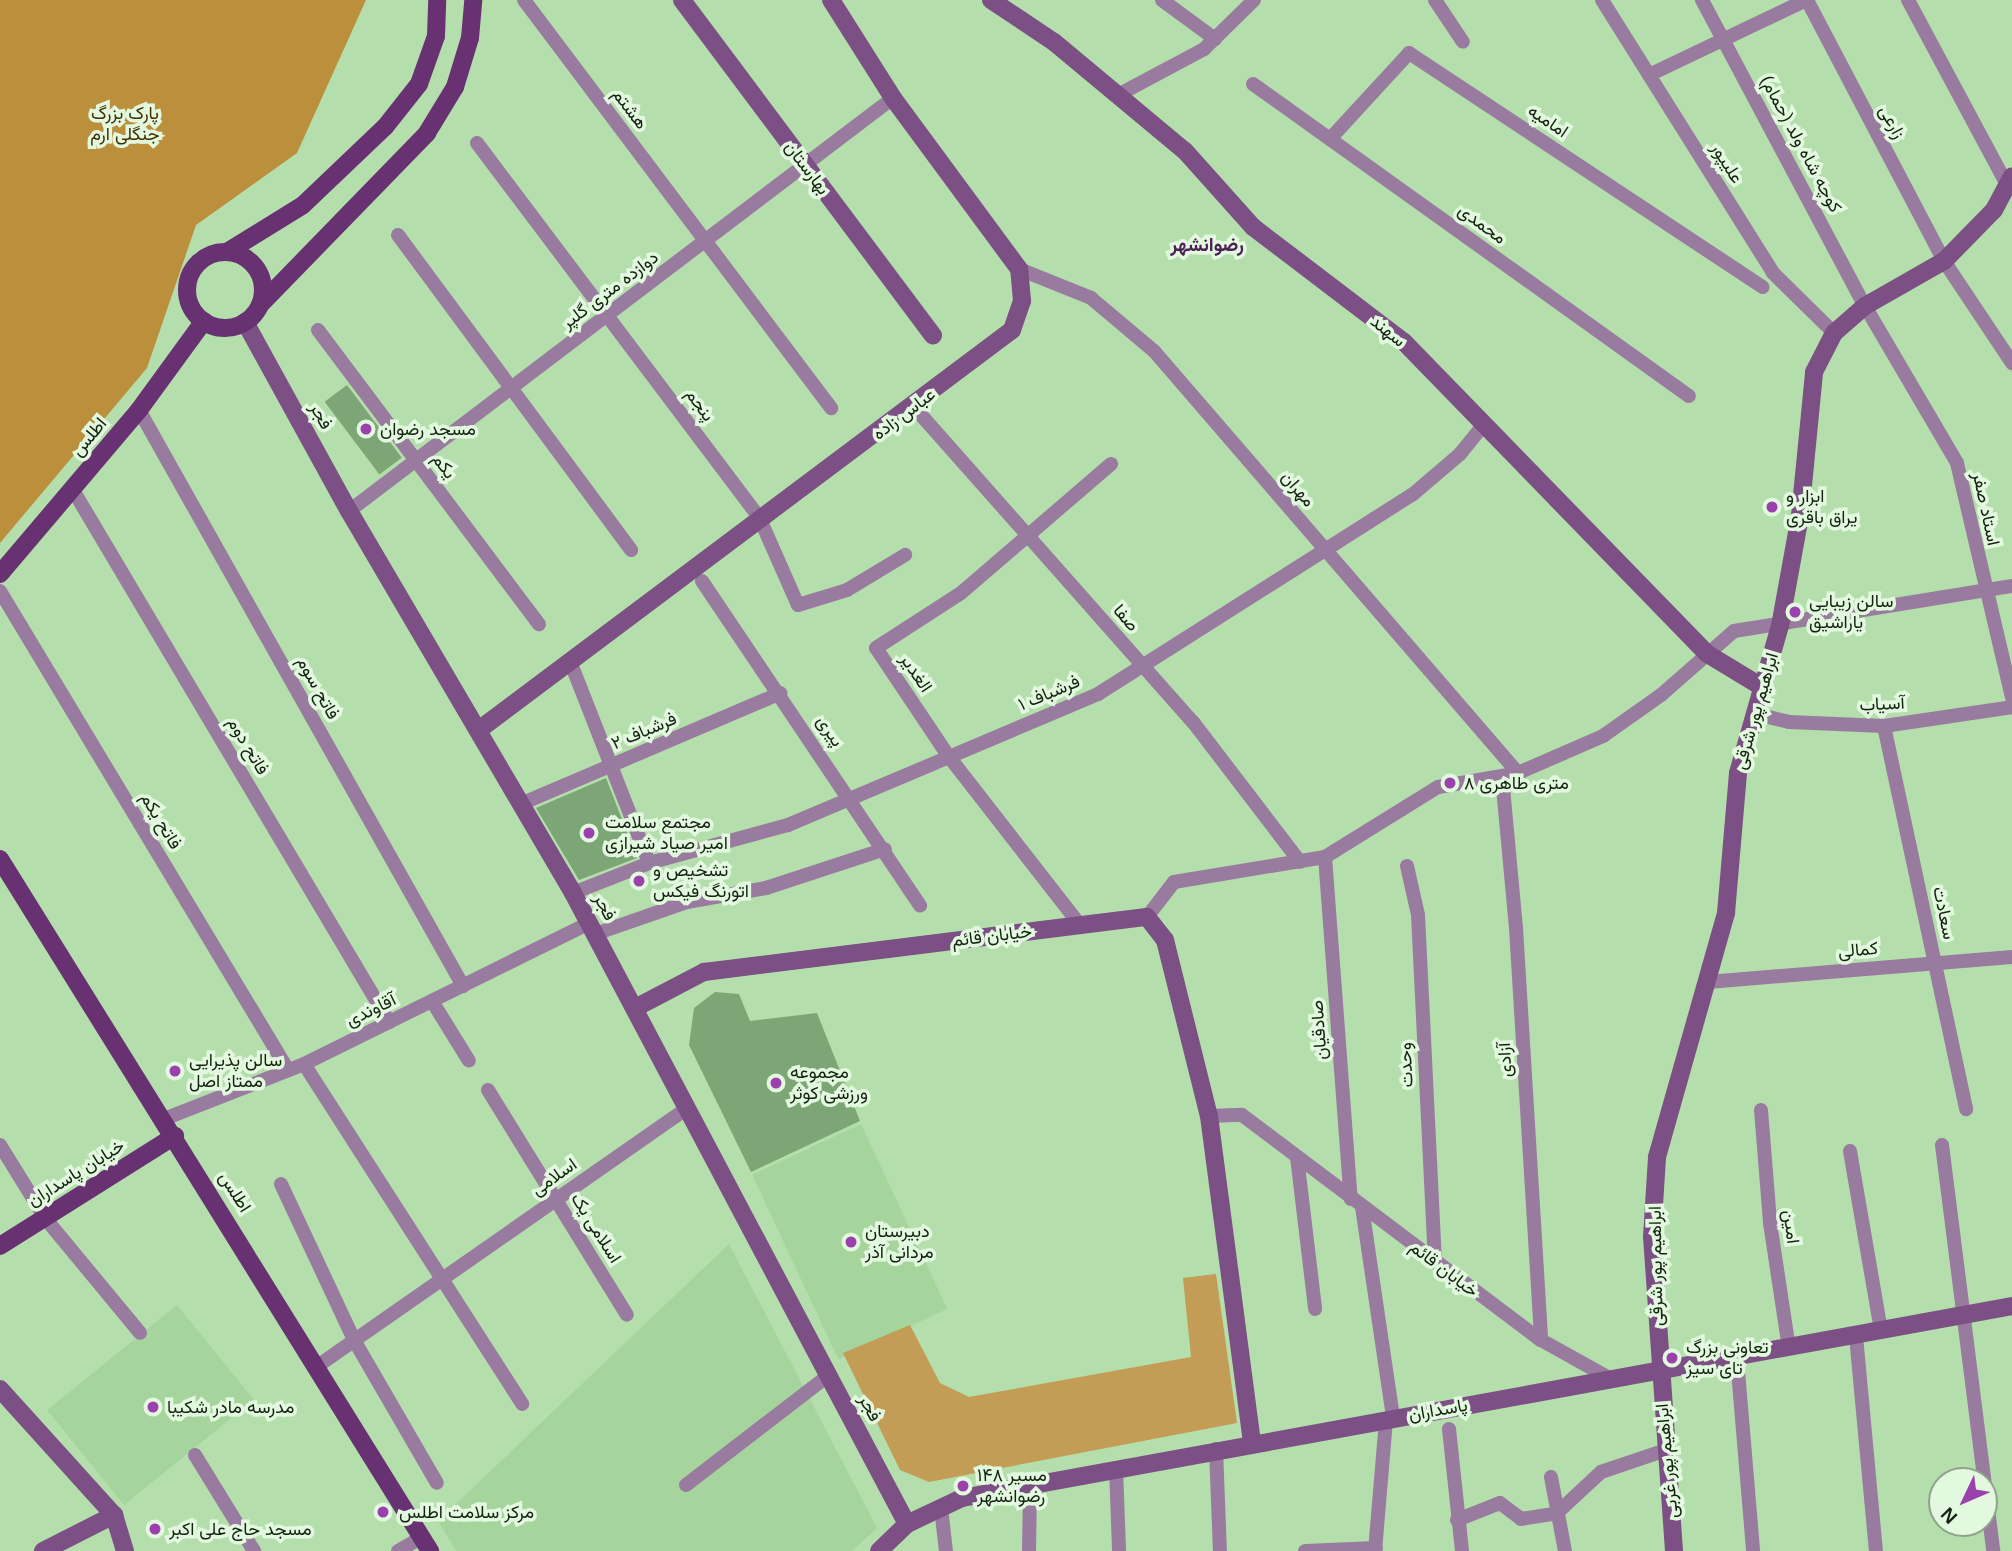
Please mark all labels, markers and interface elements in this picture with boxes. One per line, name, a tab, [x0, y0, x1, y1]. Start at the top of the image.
street label: کوچه شاه ولد (حمام)	[1756, 72, 1846, 216]
street label: هشتم	[608, 84, 652, 134]
street label: امامیه	[1524, 100, 1572, 142]
street label: زارعی	[1874, 102, 1910, 142]
park label: پارک بزرگ جنگلی ارم	[90, 103, 160, 146]
street label: بهارستان	[780, 137, 834, 199]
street label: علیپور	[1706, 139, 1748, 187]
street label: محمدی	[1454, 199, 1510, 249]
district label: رضوانشهر	[1170, 234, 1244, 256]
street label: دوازده متری گلپر	[557, 246, 663, 334]
street label: سهند	[1366, 310, 1410, 352]
street label: عباس زاده	[868, 383, 940, 445]
street label: پنجم	[681, 384, 719, 426]
street label: فجر	[305, 399, 337, 433]
street label: اطلس	[67, 413, 111, 461]
place label: مسجد رضوان	[380, 418, 476, 440]
marker: مسجد رضوان	[358, 421, 374, 437]
street label: یکم	[427, 449, 461, 483]
street label: مهران	[1277, 467, 1319, 511]
street label: استاد صفر	[1968, 470, 2004, 548]
place label: ابزار و یراق باقری	[1786, 486, 1857, 528]
marker: ابزار و یراق باقری	[1764, 499, 1780, 515]
place label: سالن زیبایی یاراشیق	[1809, 591, 1894, 634]
street label: صفا	[1108, 600, 1144, 636]
marker: سالن زیبایی یاراشیق	[1787, 604, 1803, 620]
street label: الغدیر	[895, 649, 937, 697]
street label: ابراهیم پور شرقی	[1729, 650, 1783, 772]
street label: فاتح سوم	[292, 653, 344, 723]
street label: فرشباف ۱	[1015, 670, 1083, 716]
street label: آسیاب	[1859, 692, 1905, 716]
street label: فرشباف ۲	[608, 708, 680, 754]
street label: پیری	[812, 711, 848, 751]
street label: فاتح دوم	[222, 713, 274, 779]
place label: ۸ متری طاهری	[1464, 772, 1569, 794]
marker: ۸ متری طاهری	[1442, 775, 1458, 791]
street label: فاتح یکم	[136, 789, 186, 853]
place label: مجتمع سلامت امیر صیاد شیرازی	[605, 812, 728, 854]
marker: مجتمع سلامت امیر صیاد شیرازی	[579, 823, 599, 843]
place label: تشخیص و اتورنگ فیکس	[653, 860, 749, 903]
marker: تشخیص و اتورنگ فیکس	[631, 873, 647, 889]
street label: سعادت	[1928, 885, 1960, 941]
street label: فجر	[589, 890, 621, 924]
street label: خیابان قائم	[951, 920, 1033, 952]
street label: کمالی	[1837, 938, 1879, 962]
street label: آقاوندی	[342, 989, 400, 1031]
street label: صادقیان	[1306, 999, 1332, 1061]
street label: وحدت	[1394, 1042, 1418, 1088]
street label: آزادی	[1493, 1042, 1517, 1078]
place label: سالن پذیرایی ممتاز اصل	[189, 1050, 282, 1092]
place label: مجموعه ورزشی کوثر	[790, 1062, 868, 1104]
marker: سالن پذیرایی ممتاز اصل	[167, 1063, 183, 1079]
marker: مجموعه ورزشی کوثر	[768, 1075, 784, 1091]
street label: خیابان پاسداران	[24, 1135, 128, 1211]
street label: اسلامی	[527, 1154, 581, 1200]
street label: اطلس	[214, 1168, 256, 1216]
street label: اسلامی یک	[566, 1189, 626, 1267]
street label: ابراهیم پور شرقی	[1644, 1206, 1668, 1326]
street label: امین	[1778, 1209, 1804, 1245]
place label: دبیرستان مردانی آذر	[865, 1221, 934, 1264]
marker: دبیرستان مردانی آذر	[843, 1234, 859, 1250]
street label: خیابان قائم	[1405, 1236, 1483, 1302]
place label: تعاونی بزرگ تای سیز	[1686, 1337, 1769, 1380]
marker: تعاونی بزرگ تای سیز	[1664, 1350, 1680, 1366]
street label: فجر	[854, 1391, 886, 1425]
street label: پاسداران	[1407, 1394, 1469, 1426]
place label: مدرسه مادر شکیبا	[167, 1396, 294, 1418]
marker: مدرسه مادر شکیبا	[145, 1399, 161, 1415]
street label: ابراهیم پور غربی	[1651, 1403, 1683, 1519]
place label: مسیر ۱۴۸ رضوانشهر	[977, 1465, 1047, 1508]
north arrow	[1928, 1467, 1998, 1537]
marker: مسیر ۱۴۸ رضوانشهر	[955, 1478, 971, 1494]
place label: مرکز سلامت اطلس	[399, 1501, 534, 1523]
marker: مرکز سلامت اطلس	[373, 1502, 393, 1522]
text: N	[1937, 1503, 1961, 1528]
place label: مسجد حاج علی اکبر	[169, 1518, 312, 1540]
marker: مسجد حاج علی اکبر	[147, 1521, 163, 1537]

